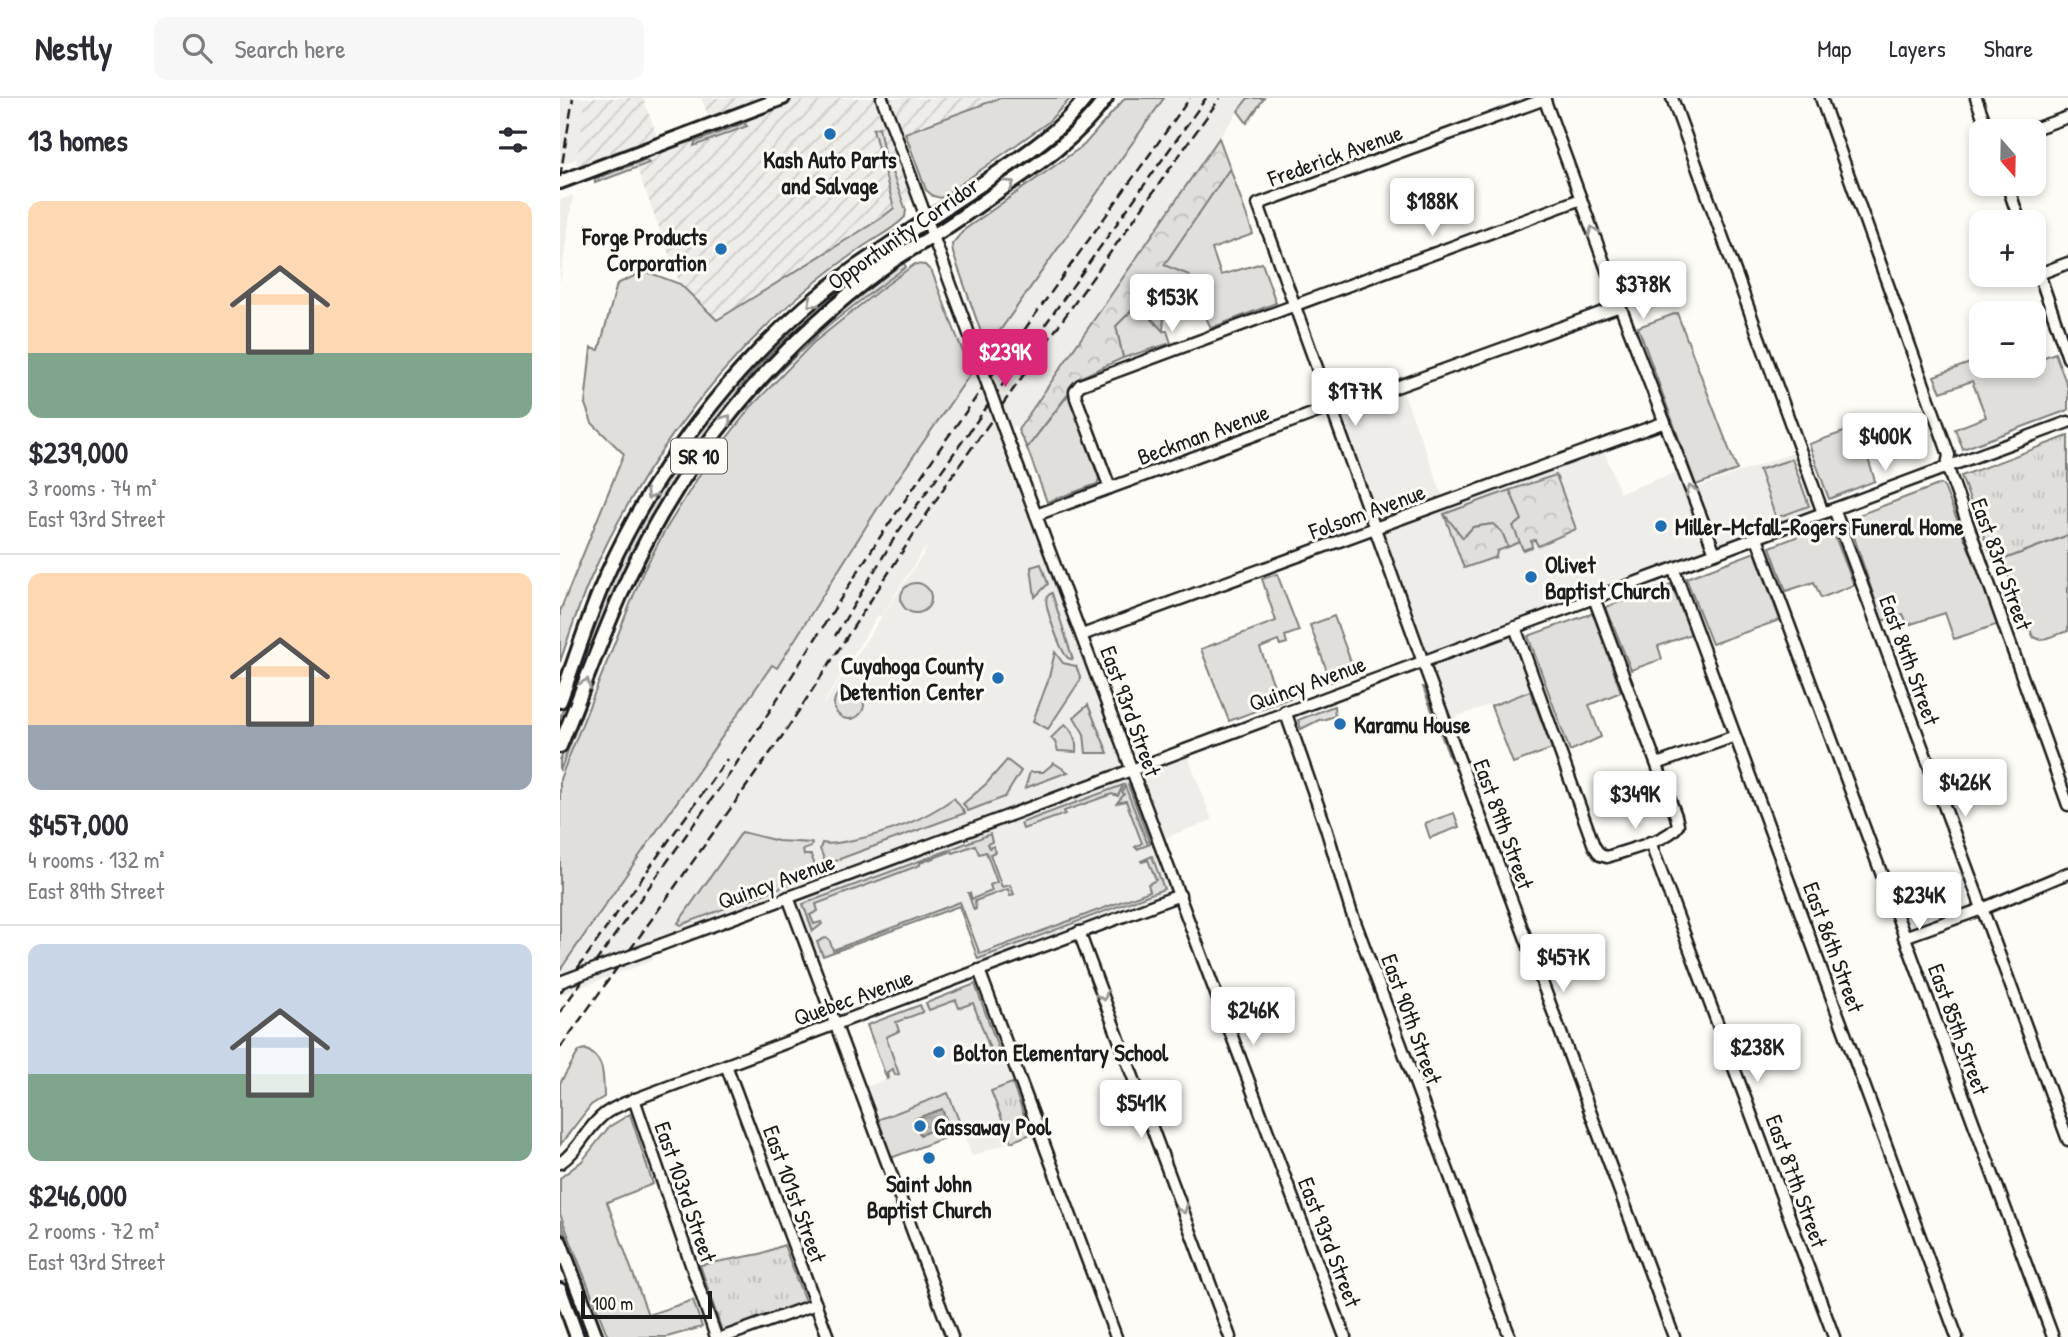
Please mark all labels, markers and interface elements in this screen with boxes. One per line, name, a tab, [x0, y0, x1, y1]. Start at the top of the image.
search box	[154, 17, 644, 80]
text: Nestly	[35, 26, 112, 70]
icon: search	[178, 29, 216, 67]
text: Search here	[234, 31, 346, 66]
text: Map	[1817, 32, 1851, 64]
text: Layers	[1889, 32, 1946, 64]
text: Share	[1984, 32, 2033, 64]
street label: Frederick Avenue	[1263, 116, 1406, 194]
north arrow	[1969, 119, 2046, 196]
map controls	[1969, 119, 2046, 378]
text: 13 homes	[28, 120, 128, 160]
icon: filters	[494, 121, 532, 159]
marker: Kash Auto Parts and Salvage	[822, 126, 838, 142]
place label: Kash Auto Parts and Salvage	[763, 144, 897, 202]
street label: Opportunity Corridor	[821, 169, 985, 297]
pin: $188K	[1383, 178, 1481, 238]
one-way arrow	[1002, 179, 1015, 192]
text: $188K	[1406, 185, 1458, 216]
button: +	[1969, 210, 2046, 287]
place label: Forge Products Corporation	[582, 221, 707, 279]
one-way arrow	[1587, 225, 1601, 237]
marker: Forge Products Corporation	[713, 241, 729, 257]
icon: home	[217, 247, 343, 373]
pin: $378K	[1594, 262, 1692, 321]
text: $378K	[1615, 268, 1671, 299]
pin: $153K	[1123, 274, 1221, 334]
text: $153K	[1146, 281, 1198, 312]
one-way arrow	[807, 295, 820, 307]
button: −	[1969, 301, 2046, 378]
pin: $239K	[956, 330, 1054, 389]
text: $239K	[978, 336, 1032, 367]
pin: $177K	[1306, 368, 1404, 428]
text: $177K	[1328, 375, 1382, 406]
street label: Beckman Avenue	[1133, 396, 1273, 472]
one-way arrow	[719, 414, 731, 427]
pin: $400K	[1836, 414, 1934, 473]
text: $400K	[1859, 420, 1911, 451]
text: $239,000	[28, 432, 128, 472]
road number: SR 10	[671, 438, 727, 474]
text: 3 rooms · 74 m²	[28, 472, 157, 503]
street label: Folsom Avenue	[1304, 476, 1429, 547]
one-way arrow	[1685, 484, 1699, 496]
one-way arrow	[646, 487, 659, 500]
street label: East 83rd Street	[1964, 494, 2041, 635]
text: East 93rd Street	[28, 503, 165, 534]
place label: Miller-Mcfall-Rogers Funeral Home	[1675, 511, 1965, 543]
marker: Miller-Mcfall-Rogers Funeral Home	[1653, 518, 1669, 534]
place label: Olivet Baptist Church	[1545, 549, 1670, 607]
marker: Olivet Baptist Church	[1523, 569, 1539, 585]
street label: East 84th Street	[1872, 591, 1948, 730]
icon: home	[217, 619, 343, 745]
street label: East 93rd Street	[1093, 641, 1169, 782]
street label: Quincy Avenue	[1244, 648, 1370, 718]
place label: Cuyahoga County Detention Center	[840, 650, 984, 707]
marker: Cuyahoga County Detention Center	[990, 670, 1006, 686]
one-way arrow	[577, 677, 591, 689]
place label: Karamu House	[1354, 709, 1471, 740]
marker: Karamu House	[1332, 716, 1348, 732]
street label: East 89th Street	[1466, 755, 1542, 894]
pin: $426K	[1916, 760, 2014, 819]
text: $426K	[1939, 766, 1991, 797]
pin: $349K	[1586, 772, 1684, 831]
text: $349K	[1609, 778, 1661, 809]
text: $457,000	[28, 804, 128, 844]
text: 4 rooms · 132 m²	[28, 844, 165, 875]
street label: Quincy Avenue	[713, 846, 839, 916]
pin: $234K	[1870, 872, 1968, 932]
text: East 89th Street	[28, 875, 164, 906]
street label: East 86th Street	[1796, 877, 1872, 1018]
text: $234K	[1892, 879, 1946, 910]
pin: $457K	[1514, 934, 1612, 994]
text: $457K	[1536, 941, 1590, 972]
street label: East 90th Street	[1374, 950, 1450, 1089]
street label: East 85th Street	[1921, 959, 1997, 1100]
street label: Quebec Avenue	[789, 961, 917, 1033]
pin: $246K	[1204, 988, 1302, 1047]
icon: home	[217, 990, 343, 1116]
one-way arrow	[1095, 990, 1109, 1002]
text: $246K	[1227, 994, 1279, 1025]
pin: $238K	[1708, 1024, 1806, 1084]
text: $238K	[1730, 1031, 1784, 1062]
place label: Bolton Elementary School	[953, 1037, 1169, 1069]
marker: Bolton Elementary School	[931, 1044, 947, 1060]
pin: $541K	[1092, 1080, 1190, 1140]
text: $541K	[1116, 1087, 1166, 1118]
street label: East 87th Street	[1759, 1110, 1836, 1253]
place label: Gassaway Pool	[934, 1111, 1052, 1143]
street label: East 103rd Street	[647, 1118, 725, 1268]
marker: Gassaway Pool	[912, 1118, 928, 1134]
street label: East 101st Street	[756, 1121, 835, 1268]
marker: Saint John Baptist Church	[921, 1150, 937, 1166]
place label: Saint John Baptist Church	[867, 1168, 992, 1226]
street label: East 93rd Street	[1291, 1173, 1369, 1312]
text: $246,000	[28, 1175, 127, 1215]
one-way arrow	[1174, 1203, 1188, 1215]
text: 2 rooms · 72 m²	[28, 1215, 160, 1246]
text: East 93rd Street	[28, 1246, 165, 1277]
scale bar	[581, 1288, 712, 1320]
text: 100 m	[592, 1290, 633, 1316]

